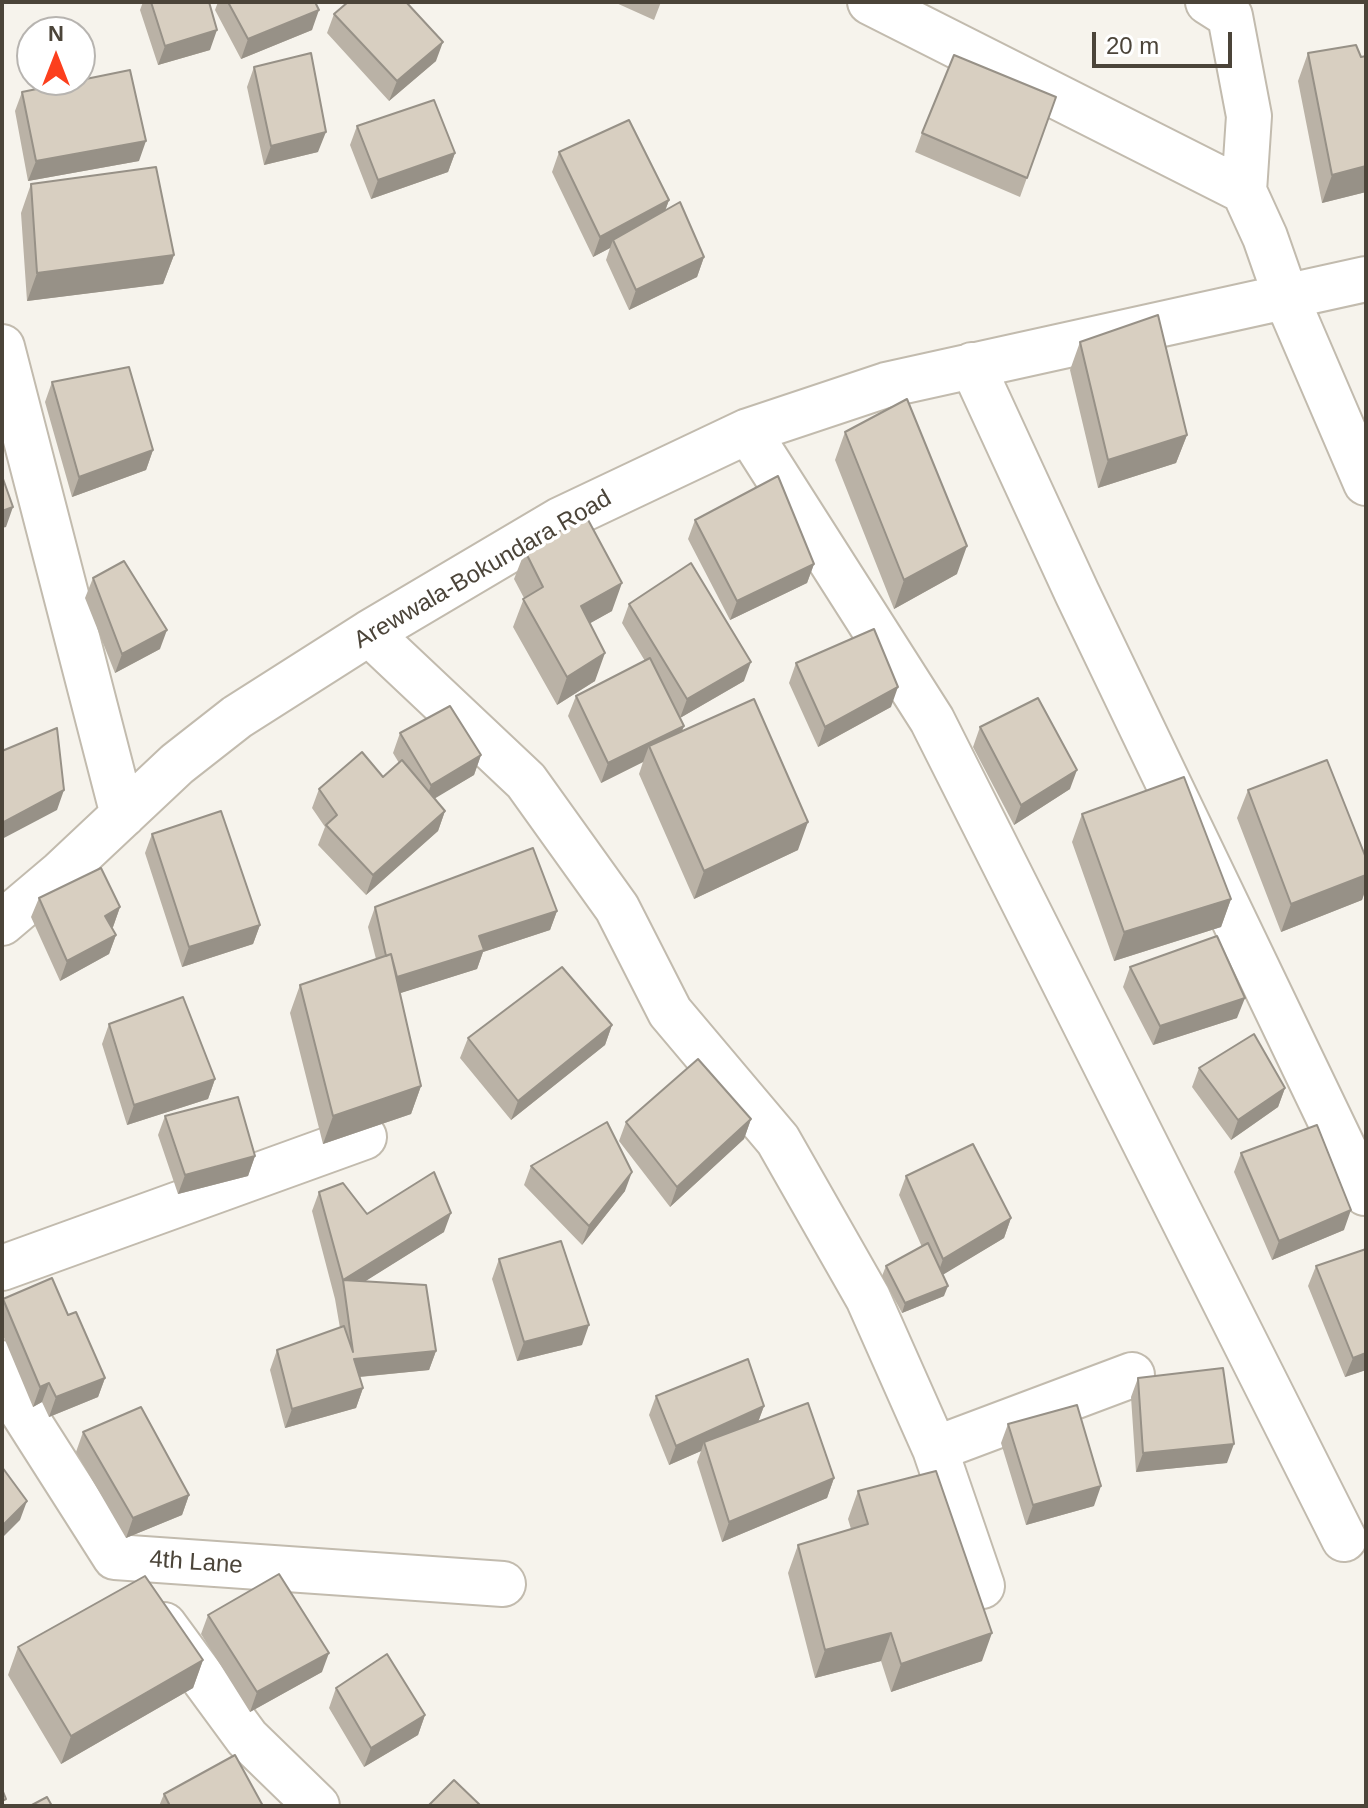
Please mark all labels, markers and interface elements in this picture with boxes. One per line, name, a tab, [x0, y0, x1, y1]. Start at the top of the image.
north arrow	[16, 16, 96, 96]
scale bar	[1096, 16, 1236, 66]
text: N	[48, 21, 64, 46]
text: 20 m	[1106, 32, 1159, 59]
street label: Arewwala-Bokundara Road	[349, 484, 617, 656]
street label: 4th Lane	[148, 1545, 244, 1581]

